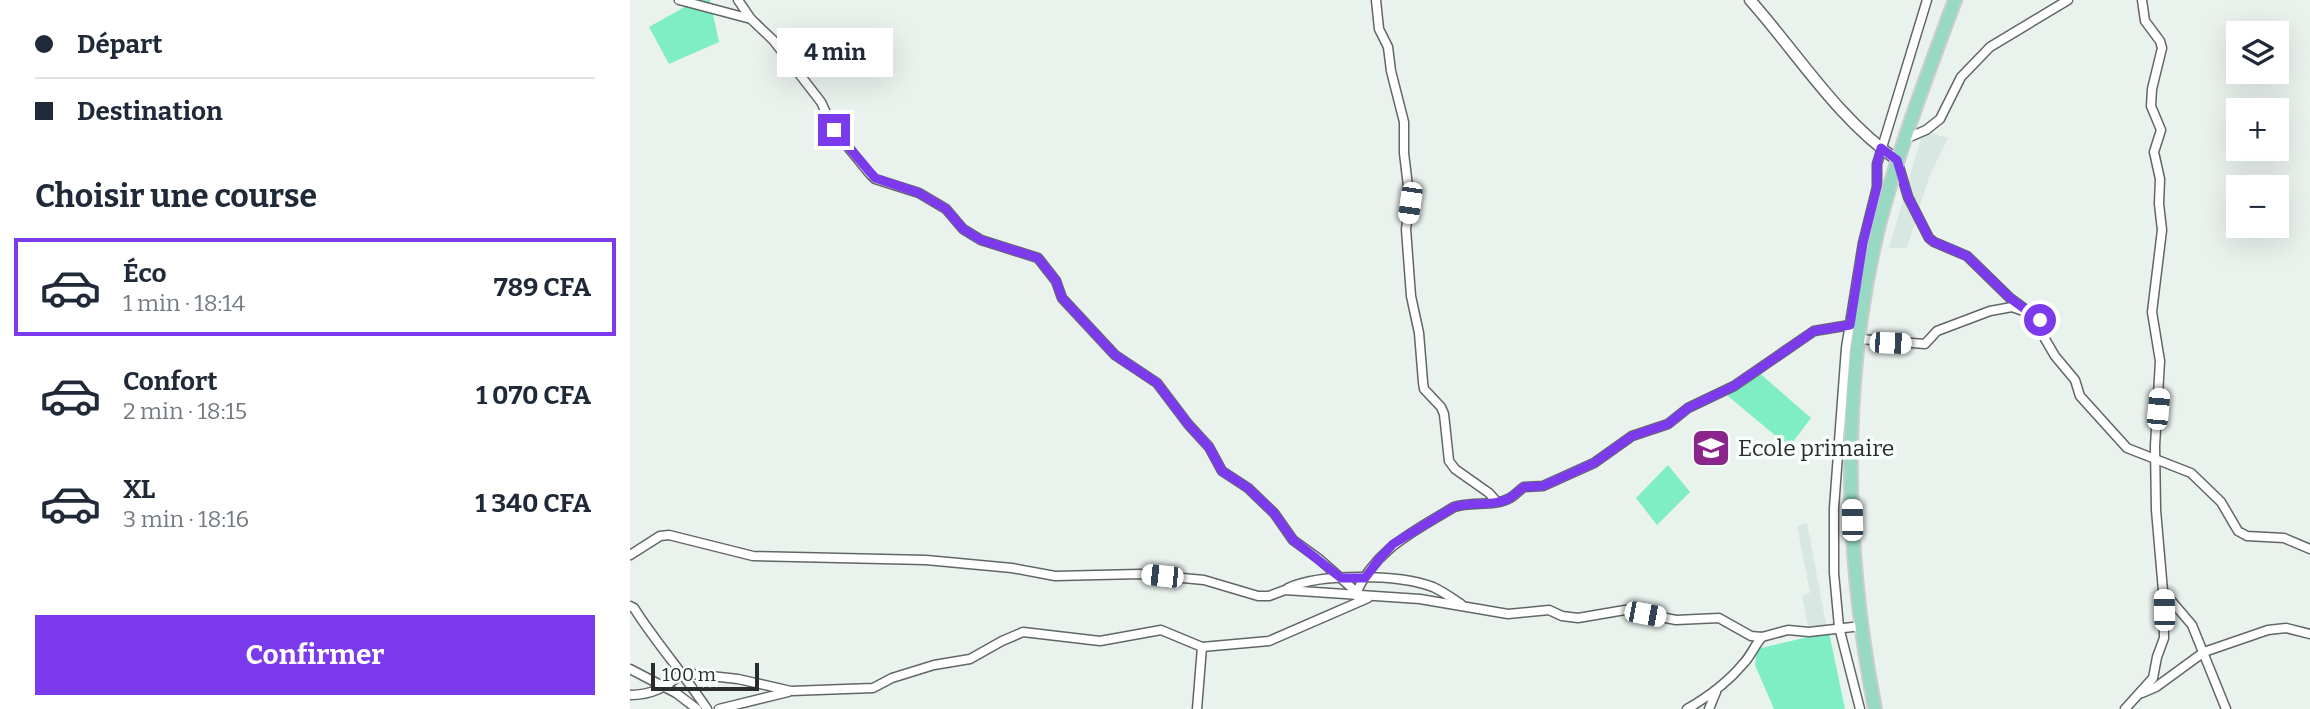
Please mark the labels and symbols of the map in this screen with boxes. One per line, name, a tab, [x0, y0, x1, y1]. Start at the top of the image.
callout: 4 min	[776, 29, 892, 78]
route end	[818, 114, 850, 146]
car	[1397, 181, 1424, 225]
route start	[2024, 304, 2056, 336]
car	[1869, 332, 1912, 354]
car	[2146, 387, 2171, 431]
school or university icon: Ecole primaire	[1690, 427, 1732, 469]
place label: Ecole primaire	[1738, 434, 1894, 462]
car	[1842, 499, 1863, 541]
car	[1141, 563, 1184, 589]
car	[2154, 589, 2175, 631]
car	[1623, 600, 1668, 628]
scale bar	[651, 660, 760, 692]

